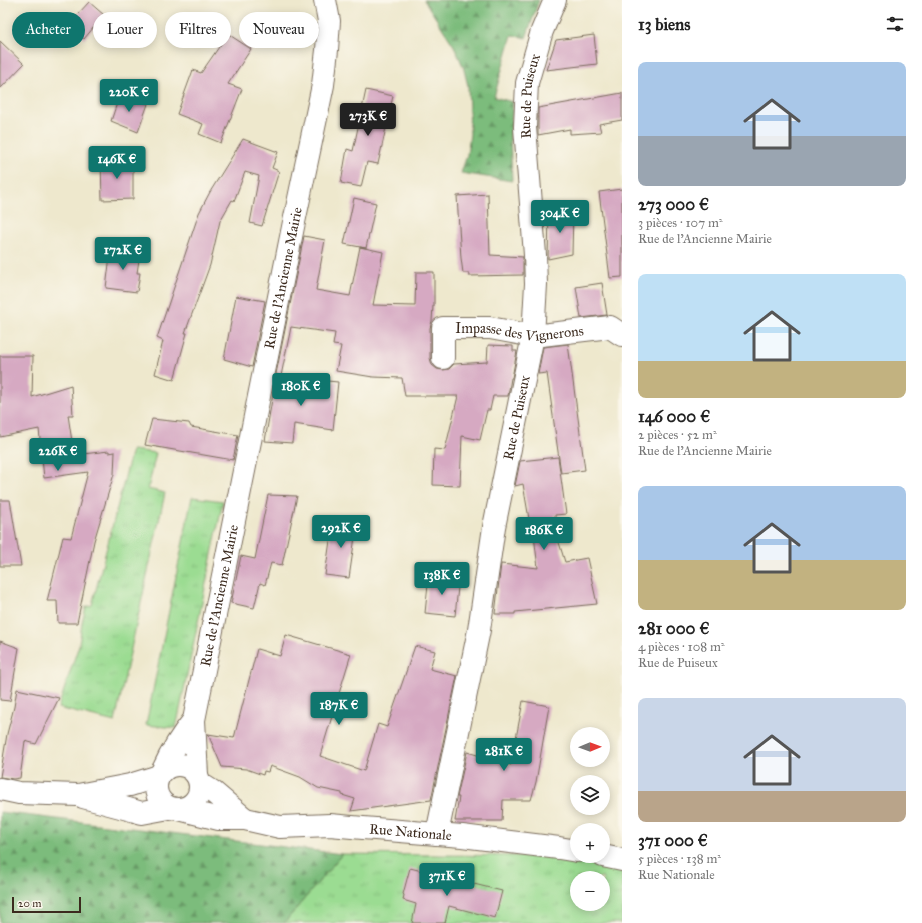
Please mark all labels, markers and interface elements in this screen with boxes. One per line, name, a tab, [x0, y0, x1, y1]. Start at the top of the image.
chip: Acheter	[12, 12, 85, 48]
chip: Louer	[93, 12, 157, 48]
chip: Filtres	[165, 12, 231, 48]
chip: Nouveau	[239, 12, 319, 48]
icon: filters	[884, 13, 906, 35]
text: 13 biens	[638, 14, 690, 35]
street label: Rue de Puiseux	[516, 51, 544, 139]
pin: 220K €	[96, 79, 162, 113]
text: 220K €	[109, 84, 149, 100]
icon: home	[736, 88, 808, 160]
pin: 273K €	[335, 103, 401, 137]
text: 273K €	[349, 108, 387, 124]
pin: 146K €	[84, 146, 150, 180]
text: 146K €	[98, 151, 136, 167]
text: 273 000 €	[638, 194, 709, 215]
pin: 304K €	[527, 200, 593, 234]
street label: Rue de l'Ancienne Mairie	[260, 205, 306, 350]
text: 304K €	[540, 205, 580, 221]
text: 3 pièces · 107 m²	[638, 215, 723, 231]
text: Rue de l'Ancienne Mairie	[638, 231, 772, 247]
pin: 172K €	[90, 237, 156, 271]
text: 172K €	[104, 242, 142, 258]
icon: home	[736, 300, 808, 372]
street label: Impasse des Vignerons	[455, 320, 585, 345]
pin: 180K €	[268, 373, 334, 407]
street label: Rue de Puiseux	[499, 373, 533, 461]
text: 180K €	[281, 378, 321, 394]
text: 146 000 €	[638, 406, 710, 427]
text: 2 pièces · 52 m²	[638, 427, 717, 443]
pin: 226K €	[25, 438, 91, 472]
text: 226K €	[38, 443, 78, 459]
text: Rue de l'Ancienne Mairie	[638, 443, 772, 459]
icon: home	[736, 512, 808, 584]
pin: 292K €	[308, 515, 374, 549]
pin: 186K €	[511, 517, 577, 551]
text: 292K €	[321, 520, 361, 536]
text: 186K €	[525, 522, 563, 538]
street label: Rue de l'Ancienne Mairie	[196, 523, 242, 668]
pin: 138K €	[409, 562, 475, 596]
text: 138K €	[423, 567, 461, 583]
text: 281 000 €	[638, 618, 709, 639]
text: 4 pièces · 108 m²	[638, 639, 725, 655]
text: Rue de Puiseux	[638, 655, 718, 671]
pin: 187K €	[306, 692, 372, 726]
text: 187K €	[320, 697, 358, 713]
icon: home	[736, 724, 808, 796]
north arrow	[570, 727, 610, 767]
map controls	[570, 727, 610, 911]
pin: 281K €	[471, 738, 537, 772]
text: 281K €	[485, 743, 523, 759]
button: layers	[570, 775, 610, 815]
street label: Rue Nationale	[369, 820, 453, 844]
button: +	[570, 823, 610, 863]
text: 371 000 €	[638, 830, 708, 851]
text: 5 pièces · 138 m²	[638, 851, 721, 867]
pin: 371K €	[414, 863, 480, 897]
text: Rue Nationale	[638, 867, 715, 883]
text: 371K €	[428, 868, 466, 884]
button: −	[570, 871, 610, 911]
scale bar	[12, 895, 81, 914]
text: 20 m	[18, 897, 41, 910]

